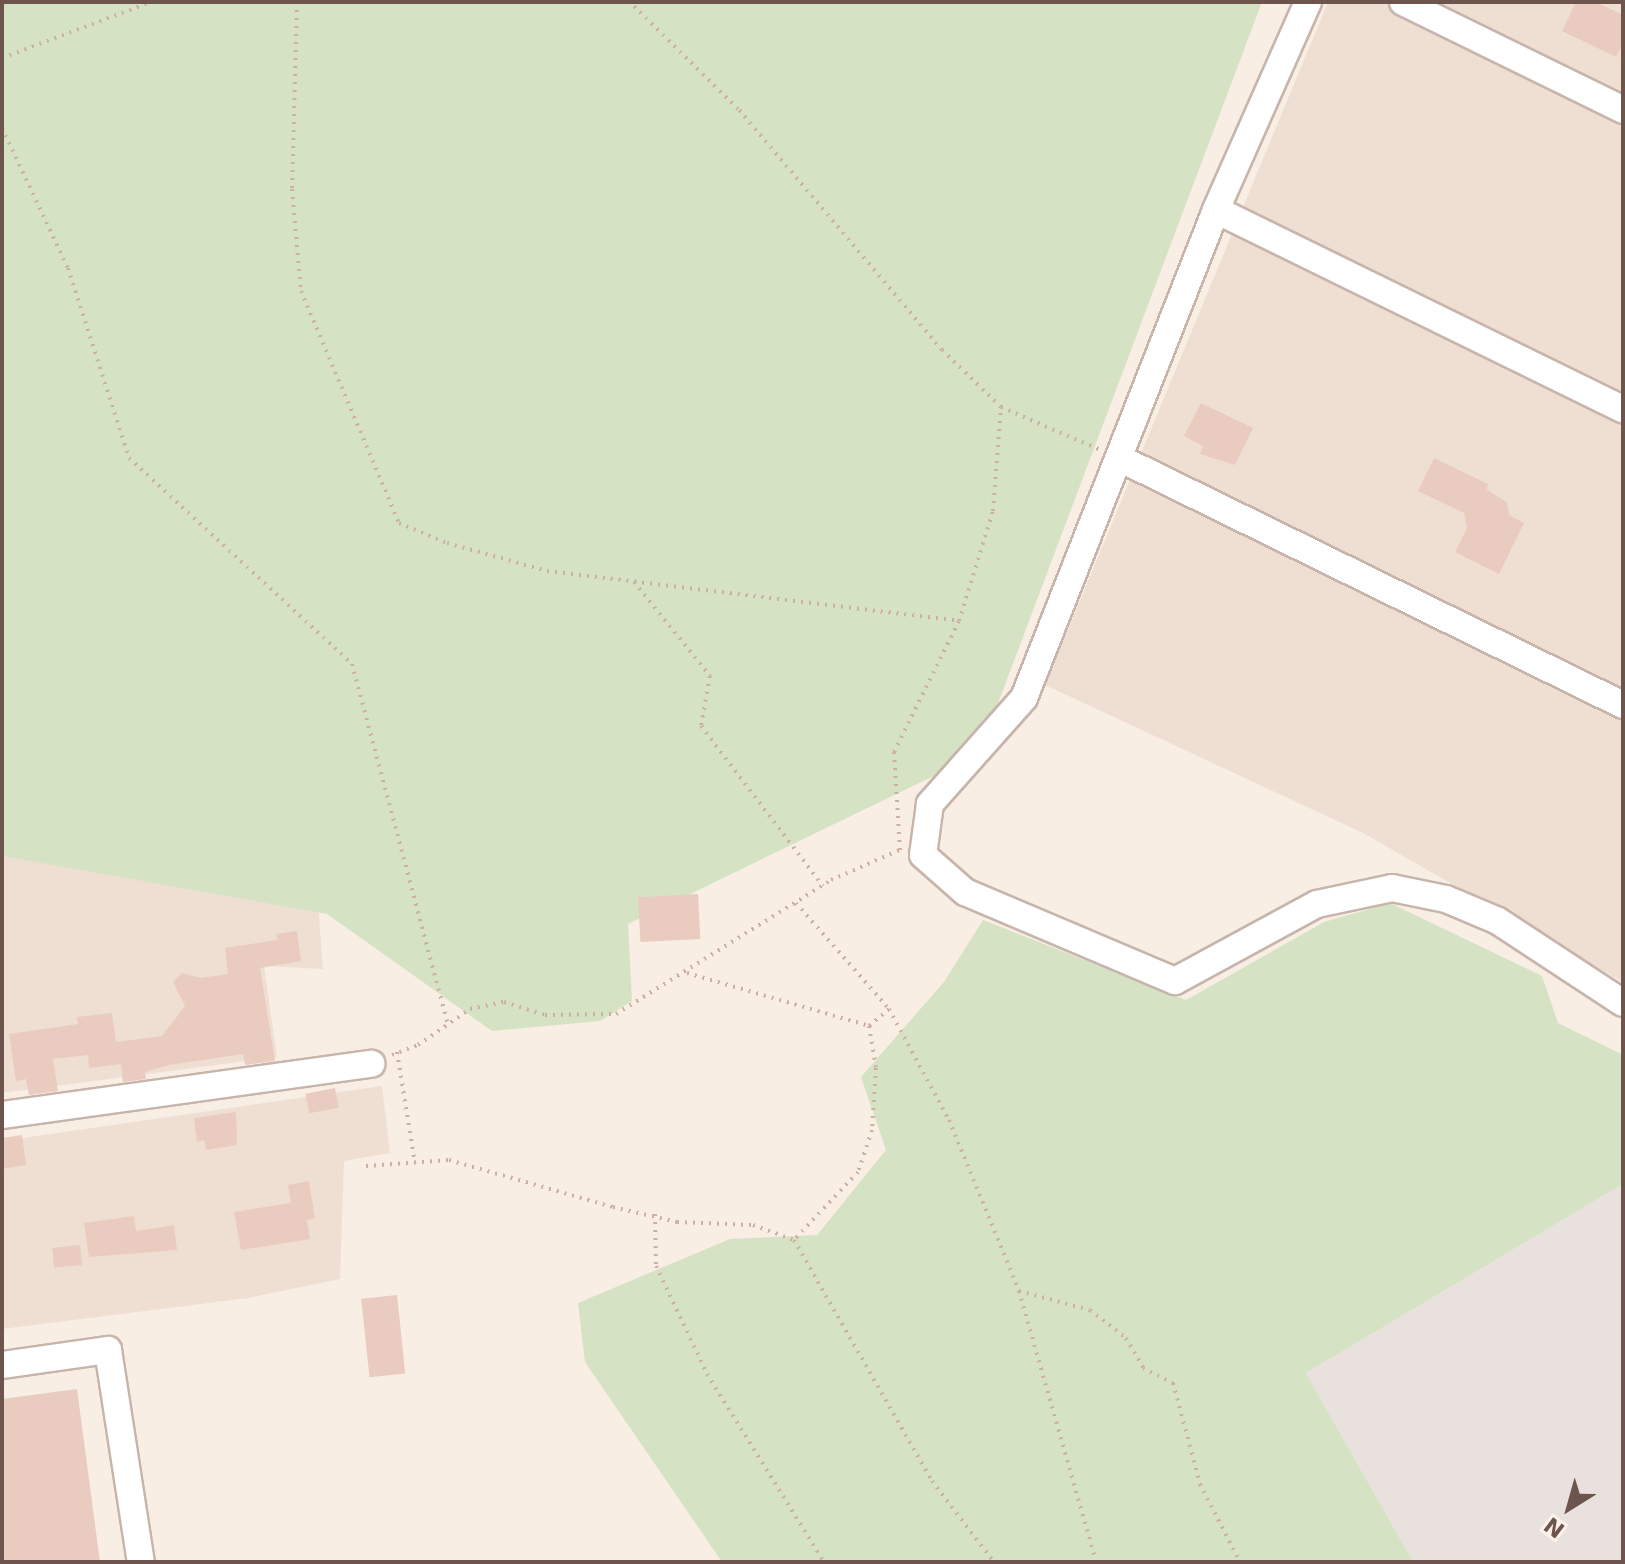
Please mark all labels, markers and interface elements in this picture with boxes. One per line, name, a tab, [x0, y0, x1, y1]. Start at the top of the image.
north arrow	[1529, 1468, 1609, 1548]
text: N	[1539, 1512, 1569, 1543]

